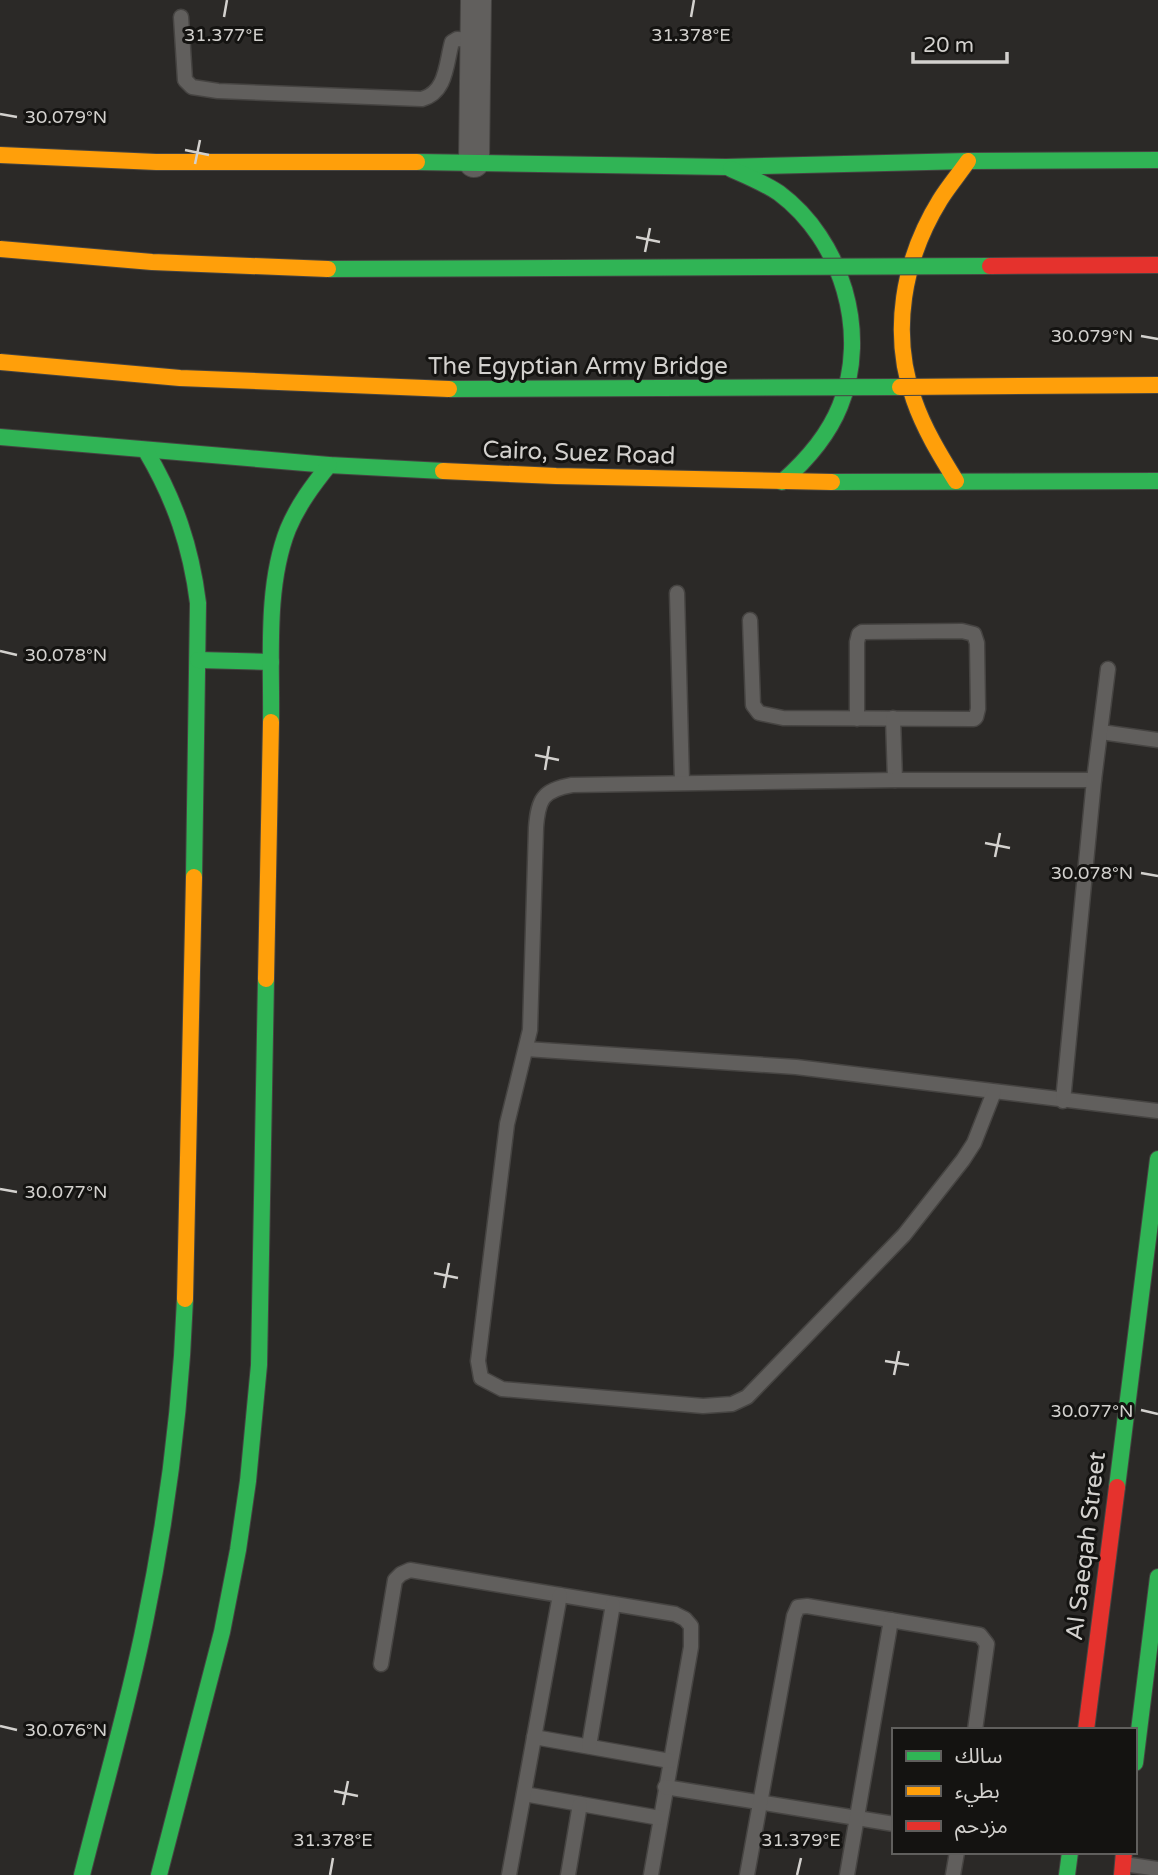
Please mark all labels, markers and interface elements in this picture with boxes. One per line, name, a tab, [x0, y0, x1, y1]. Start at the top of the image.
scale bar	[913, 21, 1007, 65]
text: 31.377°E	[184, 24, 264, 46]
text: 31.378°E	[651, 24, 731, 46]
text: 20 m	[923, 33, 974, 58]
text: 30.079°N	[25, 106, 107, 128]
text: 30.079°N	[1051, 325, 1133, 347]
street label: The Egyptian Army Bridge	[428, 352, 728, 381]
street label: Cairo, Suez Road	[482, 435, 676, 471]
text: 30.078°N	[25, 644, 107, 666]
text: 30.078°N	[1051, 862, 1133, 884]
text: 30.077°N	[25, 1181, 107, 1203]
text: 30.077°N	[1051, 1400, 1133, 1422]
street label: Al Saeqah Street	[1060, 1450, 1112, 1642]
text: 30.076°N	[25, 1719, 107, 1741]
legend	[892, 1728, 1137, 1854]
text: سالك	[955, 1744, 1002, 1769]
text: بطيء	[955, 1779, 1000, 1807]
text: مزدحم	[955, 1814, 1008, 1841]
text: 31.378°E	[293, 1829, 373, 1851]
text: 31.379°E	[761, 1829, 841, 1851]

